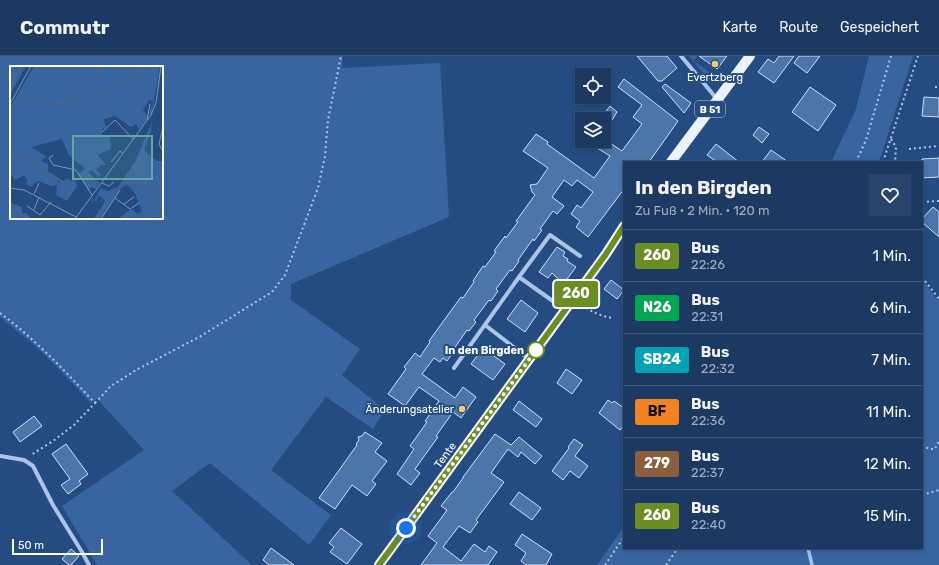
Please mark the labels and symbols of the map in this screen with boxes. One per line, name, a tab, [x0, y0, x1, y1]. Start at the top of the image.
marker: Evertzberg	[710, 59, 720, 69]
inset map	[10, 66, 163, 219]
place label: Evertzberg	[687, 71, 743, 84]
road number: B 51	[695, 101, 725, 117]
line badge: 260	[553, 281, 599, 307]
marker: In den Birgden	[527, 341, 545, 359]
place label: In den Birgden	[445, 344, 524, 357]
place label: Änderungsatelier	[365, 403, 455, 416]
marker: Änderungsatelier	[457, 404, 467, 414]
street label: Tente	[432, 440, 459, 471]
your location	[396, 518, 416, 538]
scale bar	[12, 537, 103, 556]

